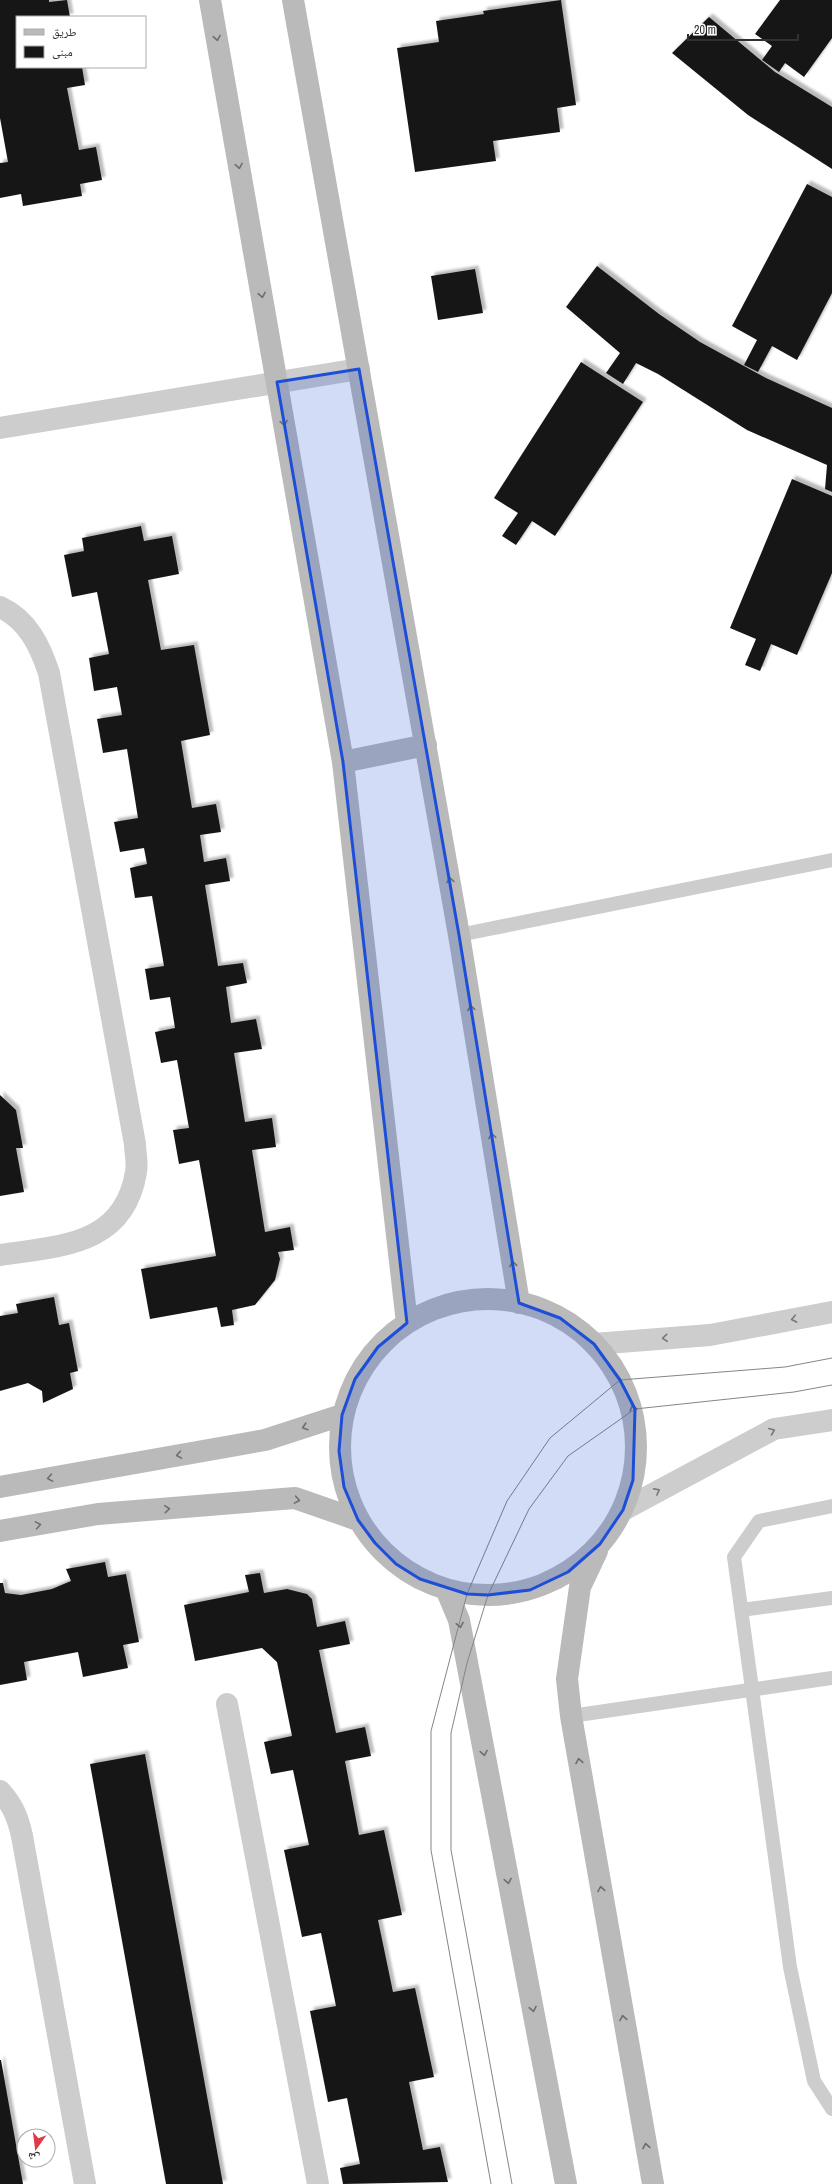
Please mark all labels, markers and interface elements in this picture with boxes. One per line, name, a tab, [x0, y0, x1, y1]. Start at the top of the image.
legend	[16, 16, 146, 68]
scale bar	[688, 16, 798, 42]
text: 20 m	[694, 22, 716, 38]
text: طريق	[52, 24, 77, 40]
one-way arrow	[212, 35, 221, 42]
text: مبنى	[52, 44, 73, 60]
one-way arrow	[235, 163, 243, 170]
one-way arrow	[257, 291, 266, 298]
one-way arrow	[279, 419, 288, 426]
one-way arrow	[446, 876, 454, 883]
one-way arrow	[467, 1005, 476, 1011]
one-way arrow	[488, 1133, 497, 1139]
one-way arrow	[509, 1261, 518, 1267]
one-way arrow	[791, 1314, 797, 1323]
one-way arrow	[662, 1334, 668, 1343]
one-way arrow	[629, 1405, 638, 1412]
one-way arrow	[302, 1422, 309, 1431]
one-way arrow	[768, 1427, 775, 1435]
one-way arrow	[175, 1451, 182, 1459]
one-way arrow	[47, 1473, 54, 1482]
one-way arrow	[653, 1488, 660, 1496]
one-way arrow	[293, 1495, 300, 1504]
one-way arrow	[164, 1504, 170, 1513]
one-way arrow	[35, 1521, 42, 1530]
one-way arrow	[456, 1622, 464, 1629]
one-way arrow	[480, 1750, 488, 1756]
one-way arrow	[575, 1758, 583, 1765]
one-way arrow	[504, 1878, 512, 1884]
one-way arrow	[597, 1886, 606, 1893]
one-way arrow	[528, 2006, 536, 2012]
one-way arrow	[620, 2014, 628, 2021]
north arrow	[16, 2128, 56, 2168]
one-way arrow	[642, 2142, 651, 2149]
text: ش	[26, 2148, 41, 2166]

